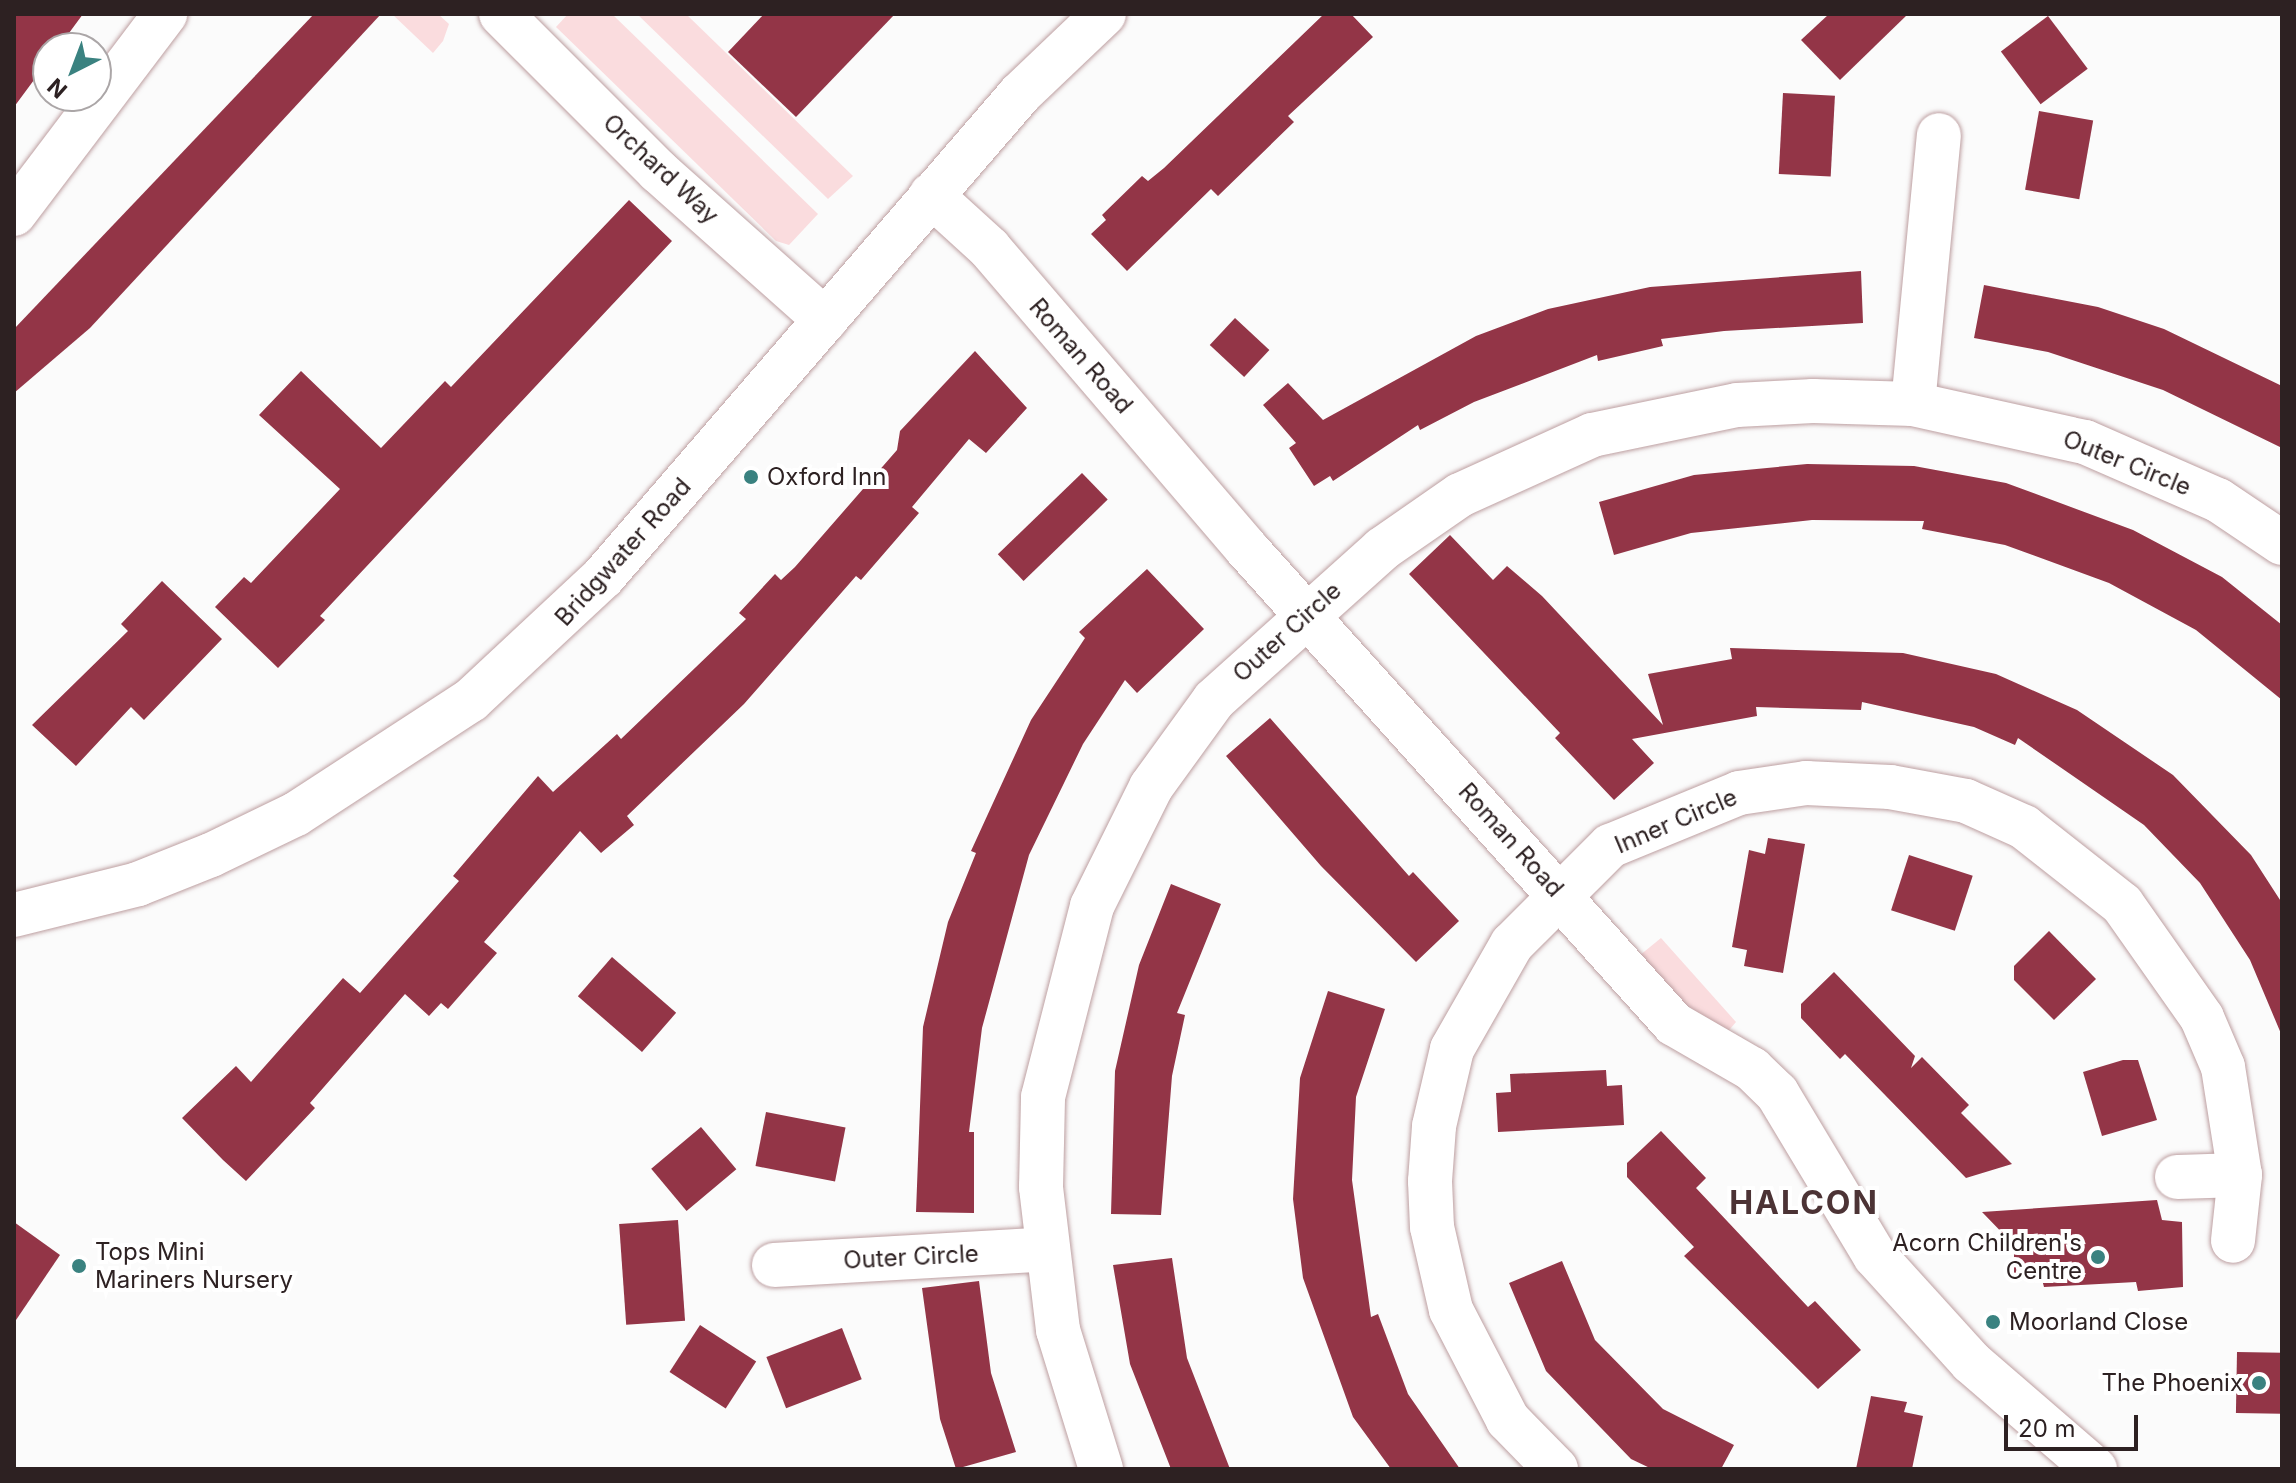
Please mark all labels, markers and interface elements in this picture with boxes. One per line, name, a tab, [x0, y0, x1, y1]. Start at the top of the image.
north arrow	[32, 32, 112, 112]
text: N	[42, 73, 72, 104]
street label: Orchard Way	[597, 108, 725, 230]
street label: Roman Road	[1023, 293, 1139, 419]
street label: Outer Circle	[2059, 424, 2195, 502]
place label: Oxford Inn	[767, 463, 886, 491]
marker: Oxford Inn	[742, 468, 760, 486]
street label: Bridgwater Road	[549, 472, 697, 632]
street label: Outer Circle	[1227, 576, 1347, 688]
street label: Roman Road	[1453, 777, 1569, 903]
street label: Inner Circle	[1611, 782, 1741, 860]
district label: HALCON	[1729, 1184, 1879, 1222]
place label: Acorn Children's Centre	[1892, 1229, 2082, 1285]
place label: Tops Mini Mariners Nursery	[95, 1238, 293, 1294]
street label: Outer Circle	[843, 1239, 979, 1275]
marker: Acorn Children's Centre	[2089, 1248, 2107, 1266]
marker: Tops Mini Mariners Nursery	[70, 1257, 88, 1275]
place label: Moorland Close	[2009, 1308, 2188, 1336]
marker: Moorland Close	[1984, 1313, 2002, 1331]
place label: The Phoenix	[2102, 1369, 2243, 1397]
marker: The Phoenix	[2250, 1374, 2268, 1392]
scale bar	[2008, 1399, 2142, 1449]
text: 20 m	[2018, 1414, 2076, 1443]

